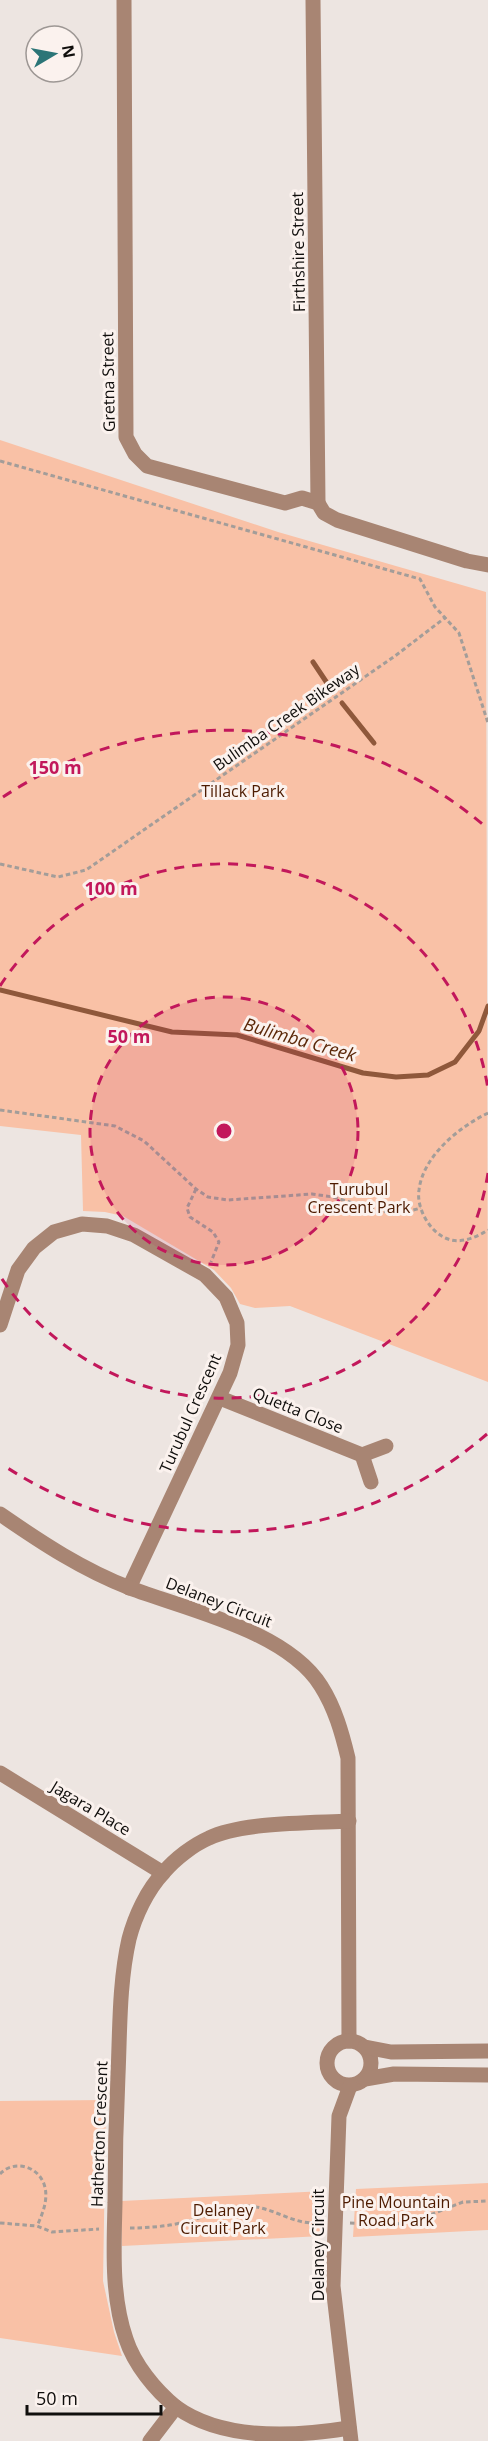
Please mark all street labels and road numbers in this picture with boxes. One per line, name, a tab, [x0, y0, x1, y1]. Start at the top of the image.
street label: Firthshire Street	[286, 191, 310, 312]
street label: Gretna Street	[96, 331, 120, 432]
street label: Bulimba Creek Bikeway	[208, 657, 364, 776]
street label: Turubul Crescent	[154, 1350, 226, 1476]
street label: Quetta Close	[249, 1382, 347, 1438]
street label: Delaney Circuit	[163, 1572, 276, 1633]
street label: Jagara Place	[45, 1774, 135, 1840]
street label: Hatherton Crescent	[85, 2060, 113, 2208]
street label: Delaney Circuit	[307, 2189, 329, 2301]

